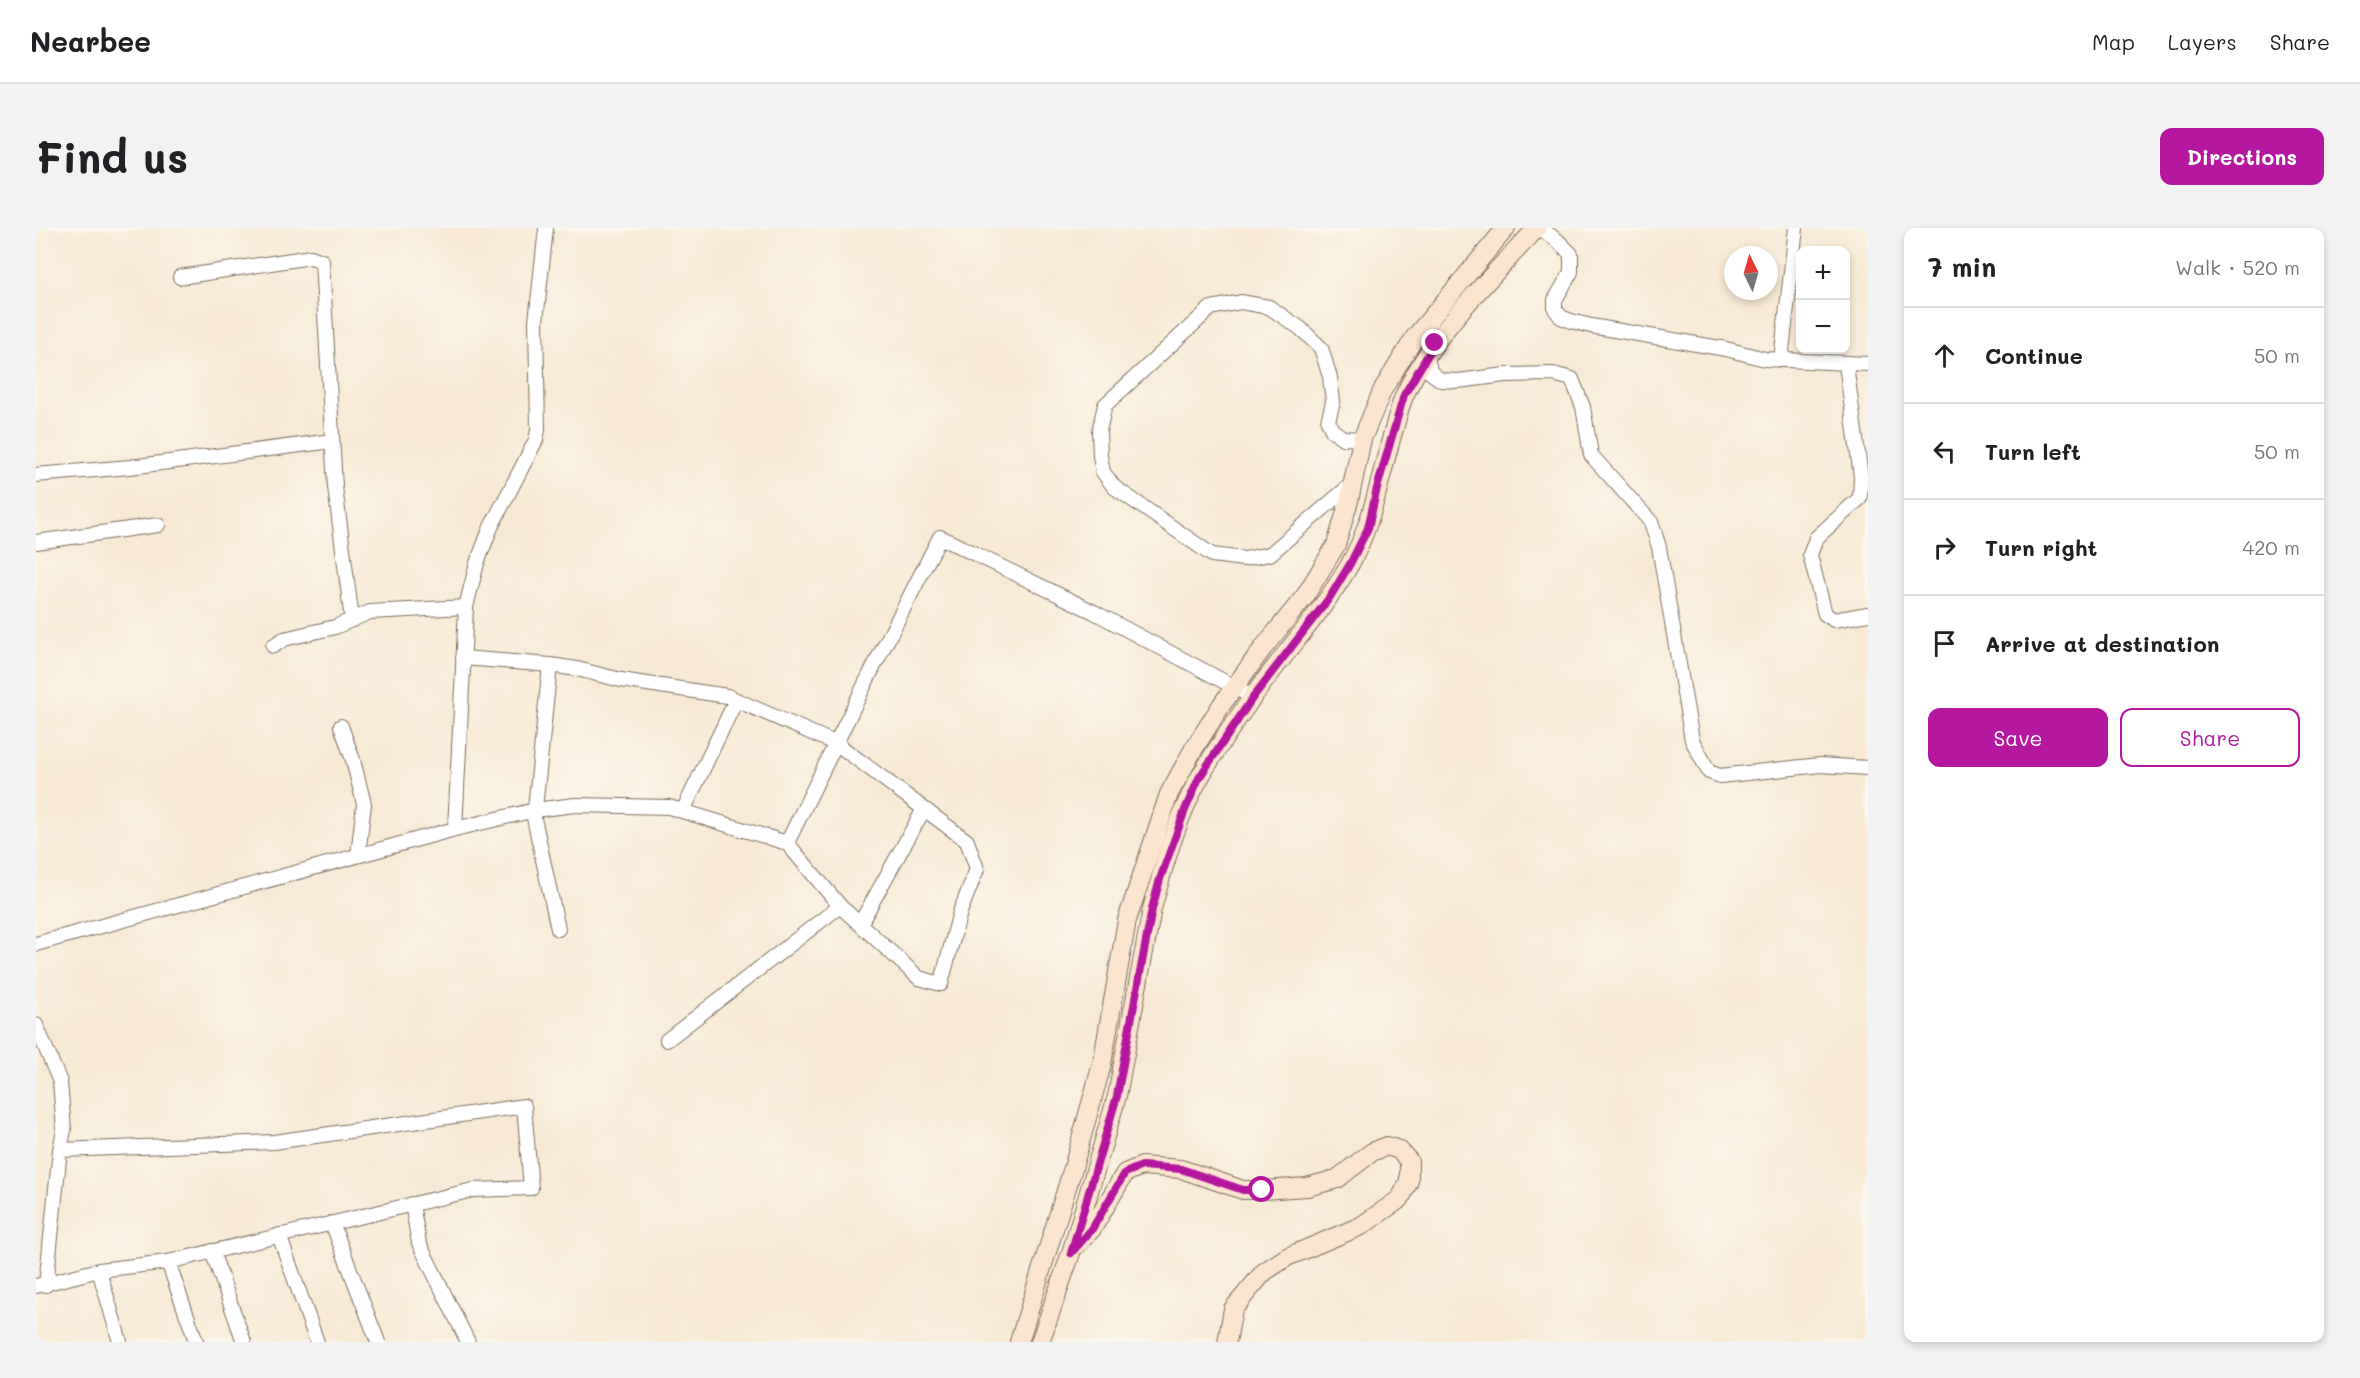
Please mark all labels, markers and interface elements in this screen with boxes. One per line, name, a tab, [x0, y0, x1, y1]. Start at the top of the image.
text: Nearbee	[30, 23, 151, 59]
text: Map	[2092, 28, 2135, 55]
text: Layers	[2168, 28, 2237, 55]
text: Share	[2270, 28, 2330, 55]
button: Directions	[2160, 128, 2324, 185]
text: Find us	[36, 129, 188, 184]
north arrow	[1724, 246, 1778, 300]
map controls	[1796, 246, 1850, 354]
button: +	[1796, 246, 1850, 300]
text: 7 min	[1928, 250, 1996, 284]
text: Walk · 520 m	[2175, 254, 2300, 280]
button: −	[1796, 300, 1850, 354]
route end	[1421, 329, 1447, 355]
icon: ahead	[1928, 339, 1961, 372]
text: Continue	[1985, 341, 2083, 370]
text: 50 m	[2254, 342, 2300, 368]
icon: left	[1928, 435, 1961, 468]
text: Turn left	[1985, 437, 2081, 466]
text: 50 m	[2254, 438, 2300, 464]
icon: right	[1928, 531, 1961, 564]
text: Turn right	[1985, 533, 2097, 562]
text: 420 m	[2242, 534, 2300, 560]
icon: arrive	[1928, 627, 1961, 660]
text: Arrive at destination	[1985, 629, 2220, 658]
button: Save	[1928, 708, 2108, 767]
button: Share	[2120, 708, 2300, 767]
route start	[1248, 1176, 1274, 1202]

